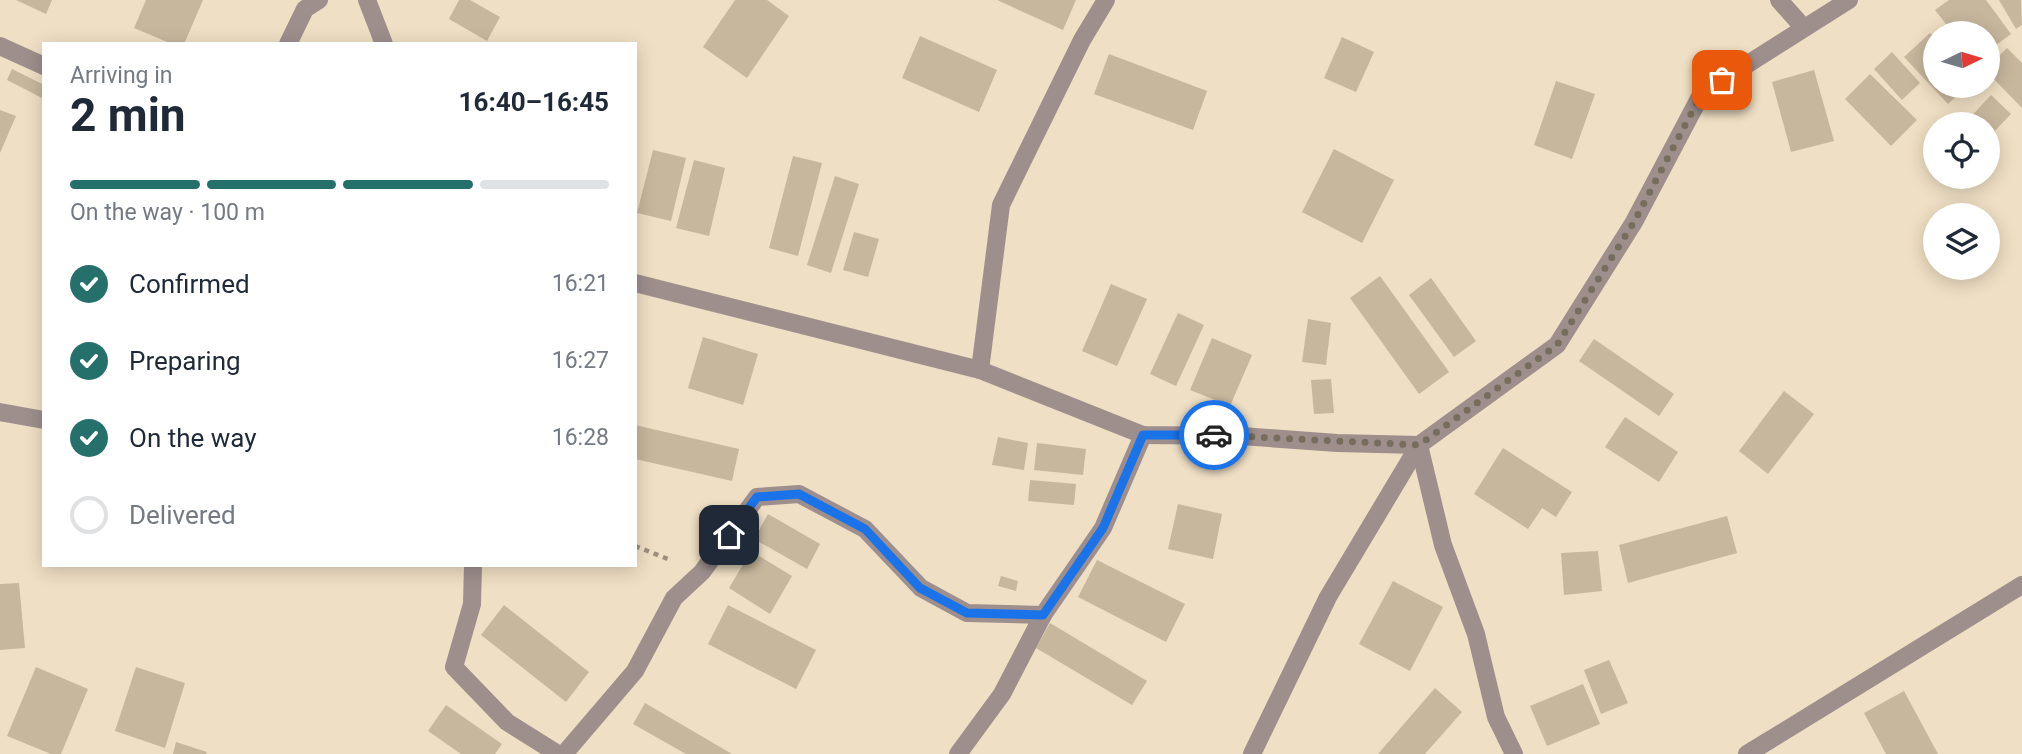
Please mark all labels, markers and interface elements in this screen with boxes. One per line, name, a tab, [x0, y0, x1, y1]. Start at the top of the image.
north arrow	[1923, 21, 2000, 98]
map controls	[1923, 21, 2000, 280]
pin	[1692, 50, 1752, 110]
icon: bag	[1703, 61, 1741, 99]
text: Arriving in	[70, 62, 173, 89]
text: 16:40–16:45	[459, 87, 609, 117]
text: 2 min	[70, 88, 186, 142]
button: locate	[1923, 112, 2000, 189]
text: On the way · 100 m	[70, 199, 265, 226]
button: layers	[1923, 203, 2000, 280]
icon: check	[70, 265, 108, 303]
text: Confirmed	[129, 269, 250, 299]
text: 16:21	[552, 270, 609, 297]
icon: check	[70, 342, 108, 380]
text: Preparing	[129, 346, 241, 376]
text: 16:27	[552, 347, 609, 374]
courier	[1179, 400, 1249, 470]
icon: car	[1195, 416, 1233, 454]
icon: check	[70, 419, 108, 457]
text: On the way	[129, 423, 257, 453]
text: 16:28	[552, 424, 609, 451]
text: Delivered	[129, 500, 236, 530]
pin	[699, 505, 759, 565]
icon: home	[710, 516, 748, 554]

